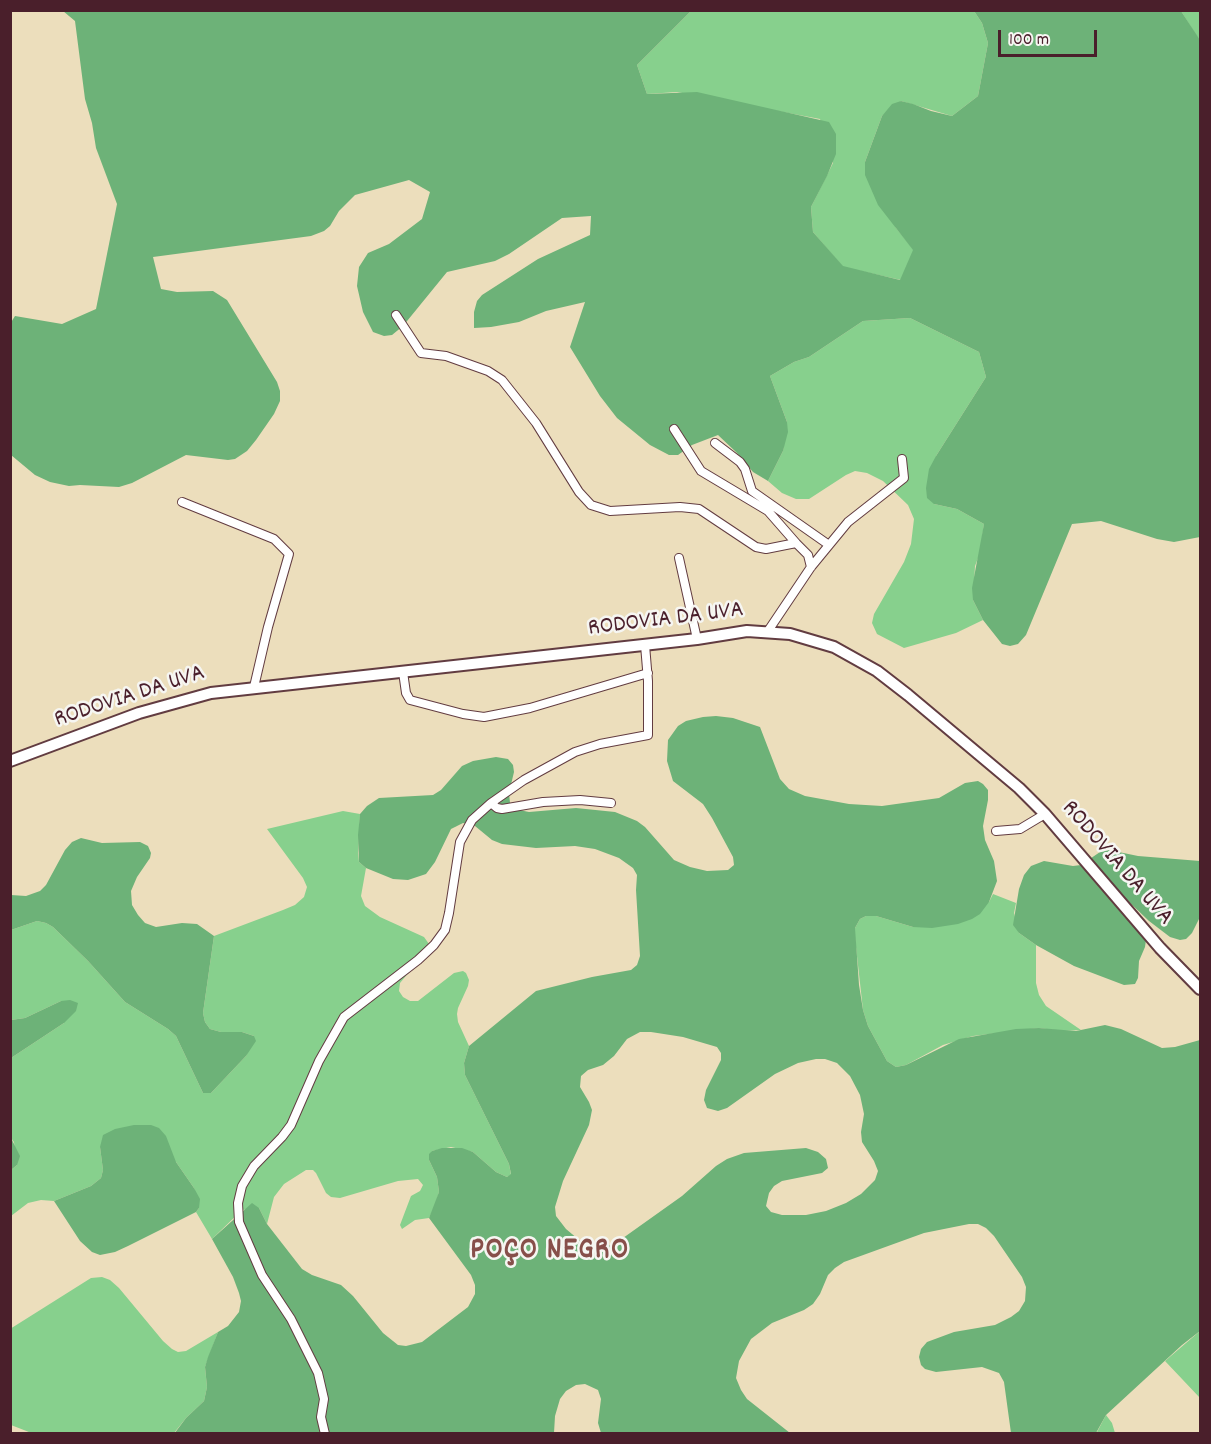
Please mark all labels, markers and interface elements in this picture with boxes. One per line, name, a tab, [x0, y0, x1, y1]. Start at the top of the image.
scale bar	[1001, 18, 1100, 56]
text: 100 m	[1009, 28, 1049, 53]
street label: RODOVIA DA UVA	[587, 597, 745, 645]
street label: RODOVIA DA UVA	[51, 660, 209, 736]
street label: RODOVIA DA UVA	[1054, 796, 1178, 932]
district label: POÇO NEGRO	[470, 1235, 630, 1271]

